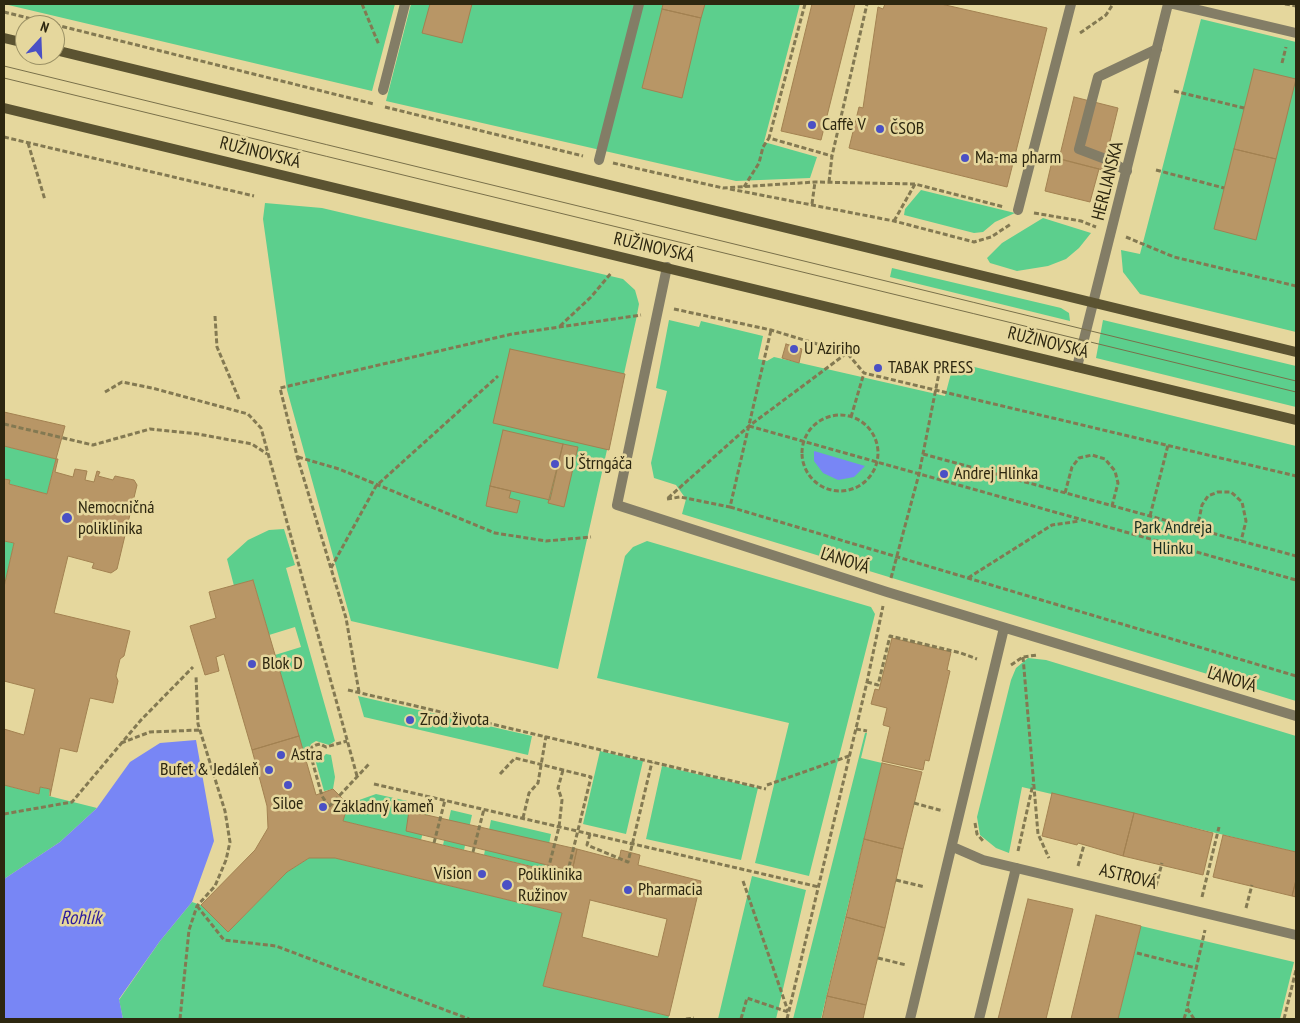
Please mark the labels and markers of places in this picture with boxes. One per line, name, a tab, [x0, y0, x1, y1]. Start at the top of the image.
place label: Caffè V	[822, 114, 866, 136]
place label: ČSOB	[890, 118, 924, 140]
marker: Caffè V	[806, 119, 818, 131]
marker: ČSOB	[874, 123, 886, 135]
place label: Ma-ma pharm	[975, 147, 1061, 169]
marker: Ma-ma pharm	[959, 152, 971, 164]
place label: U Aziriho	[804, 338, 860, 360]
marker: U Aziriho	[788, 343, 800, 355]
place label: TABAK PRESS	[888, 357, 973, 379]
marker: TABAK PRESS	[872, 362, 884, 374]
place label: U Štrngáča	[565, 453, 632, 475]
marker: U Štrngáča	[549, 458, 561, 470]
place label: Andrej Hlinka	[954, 463, 1038, 485]
marker: Andrej Hlinka	[938, 468, 950, 480]
place label: Nemocničná poliklinika	[78, 497, 154, 540]
marker: Nemocničná poliklinika	[60, 511, 74, 525]
place label: Blok D	[262, 653, 303, 675]
marker: Blok D	[246, 658, 258, 670]
place label: Zrod života	[420, 709, 489, 731]
marker: Zrod života	[404, 714, 416, 726]
place label: Astra	[291, 744, 323, 766]
marker: Astra	[275, 749, 287, 761]
place label: Bufet & Jedáleň	[160, 759, 259, 781]
marker: Bufet & Jedáleň	[263, 764, 275, 776]
marker: Siloe	[282, 779, 294, 791]
place label: Siloe	[272, 793, 304, 815]
place label: Základný kameň	[333, 796, 434, 818]
marker: Základný kameň	[317, 801, 329, 813]
place label: Vision	[434, 863, 472, 885]
place label: Poliklinika Ružinov	[518, 864, 583, 906]
marker: Vision	[476, 868, 488, 880]
marker: Poliklinika Ružinov	[500, 878, 514, 892]
place label: Pharmacia	[638, 879, 703, 901]
marker: Pharmacia	[622, 884, 634, 896]

